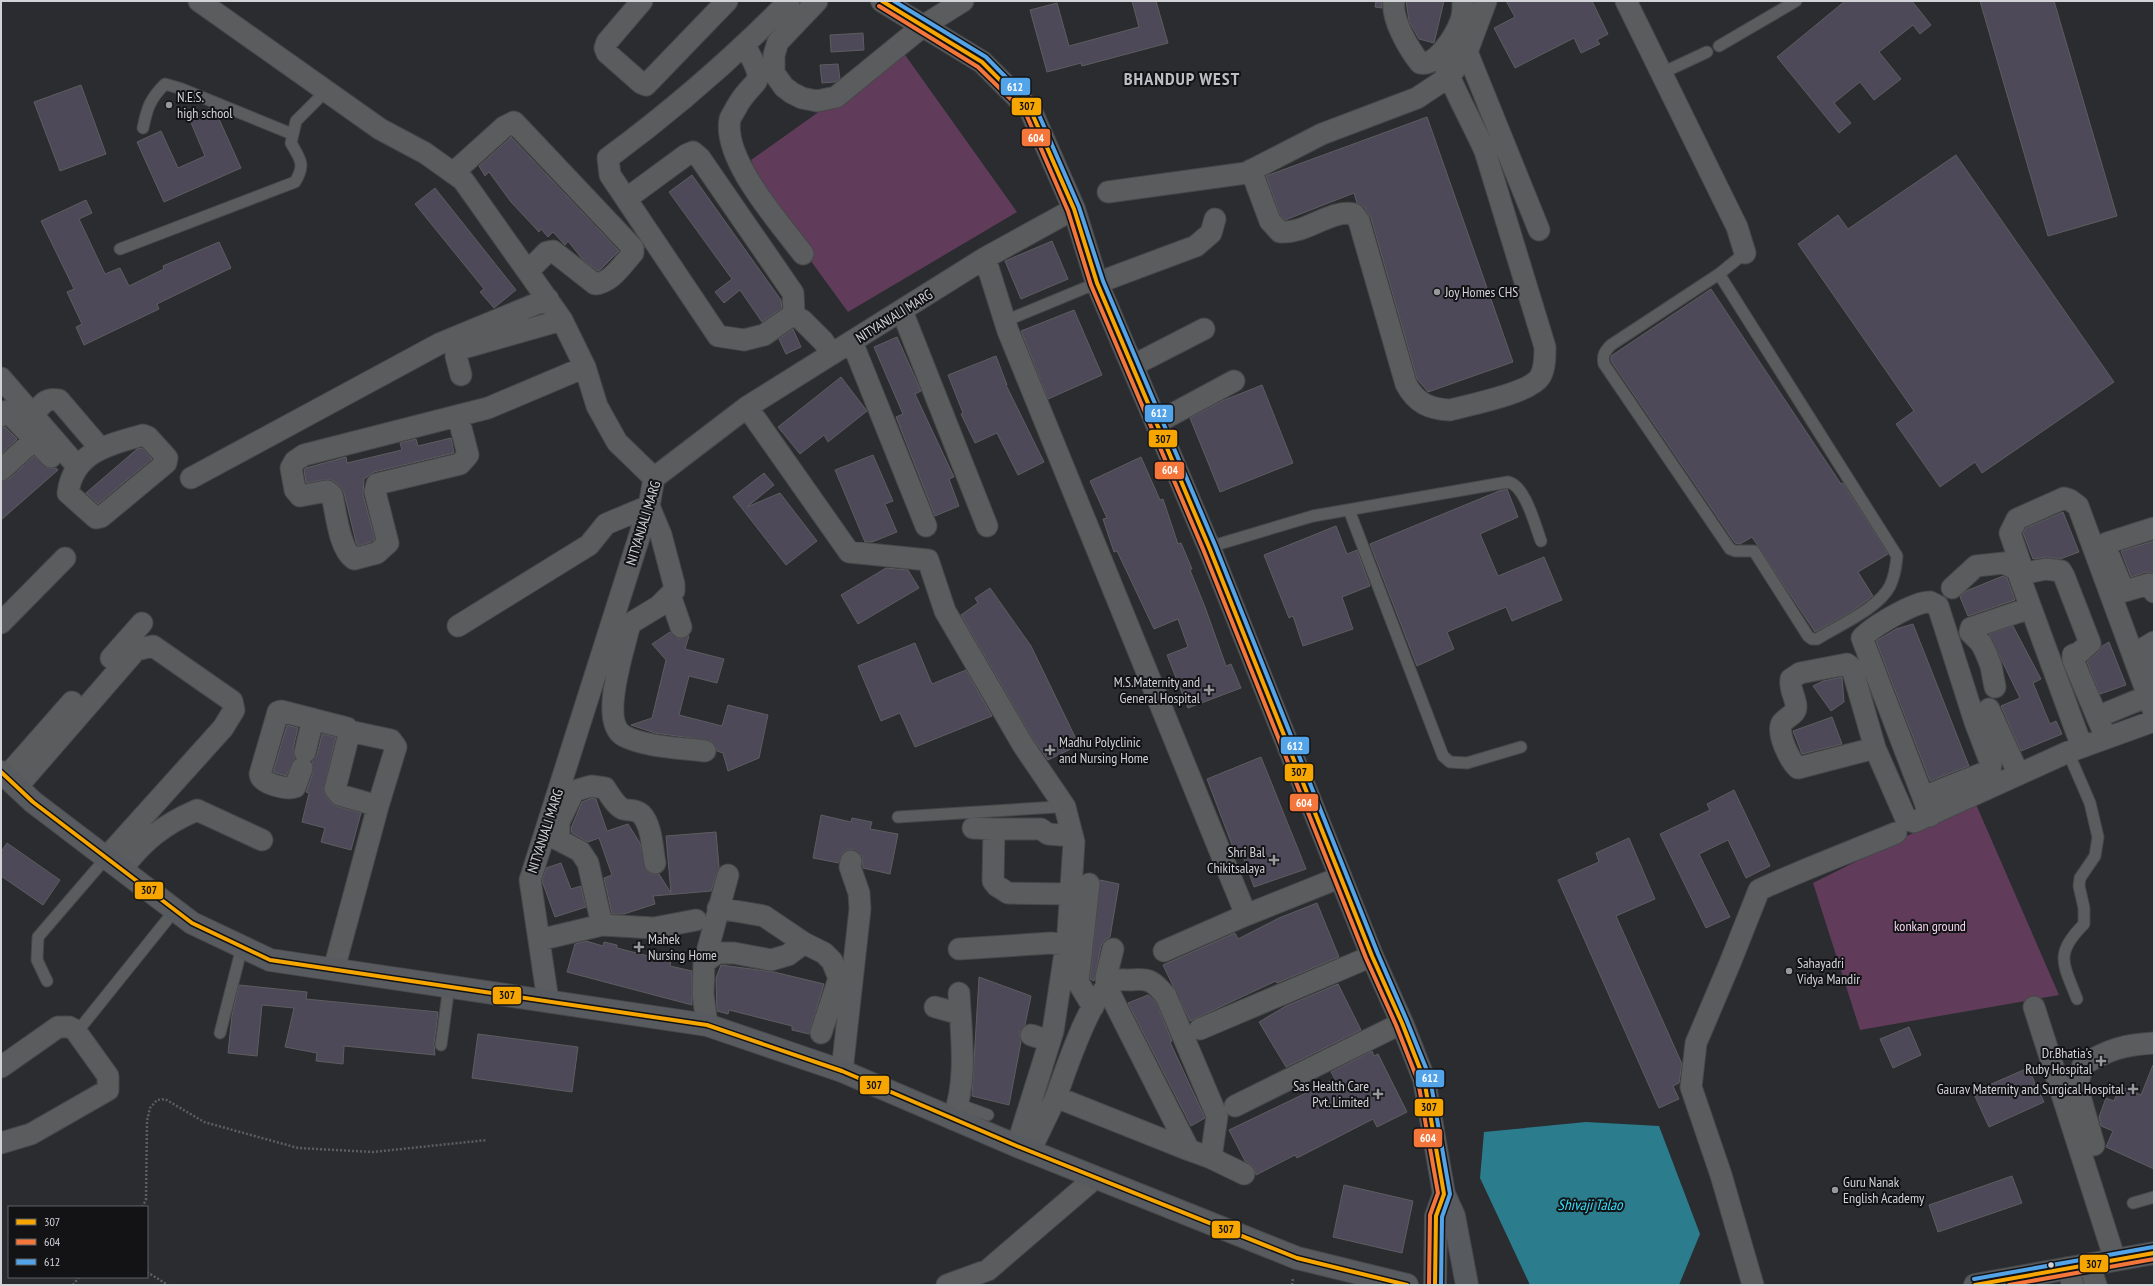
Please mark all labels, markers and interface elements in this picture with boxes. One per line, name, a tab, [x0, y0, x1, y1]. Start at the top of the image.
district label: BHANDUP WEST	[1124, 67, 1240, 90]
line badge: 612	[1000, 77, 1031, 96]
text: 612	[1007, 80, 1023, 94]
place label: N.E.S. high school	[177, 88, 233, 122]
line badge: 307	[1011, 97, 1042, 116]
text: 307	[1019, 99, 1035, 113]
marker: N.E.S. high school	[164, 100, 174, 110]
line badge: 604	[1021, 128, 1051, 147]
text: 604	[1028, 131, 1045, 145]
place label: Joy Homes CHS	[1444, 283, 1518, 301]
street label: NITYANJALI MARG	[852, 285, 936, 347]
marker: Joy Homes CHS	[1432, 287, 1442, 297]
line badge: 612	[1144, 404, 1174, 423]
text: 612	[1151, 406, 1167, 420]
line badge: 307	[1148, 429, 1178, 448]
text: 307	[1155, 432, 1171, 446]
line badge: 604	[1154, 461, 1185, 480]
text: 604	[1162, 463, 1179, 477]
street label: NITYANJALI MARG	[622, 479, 664, 567]
place label: M.S.Maternity and General Hospital	[1114, 673, 1201, 707]
marker: M.S.Maternity and General Hospital	[1203, 684, 1215, 696]
place label: Madhu Polyclinic and Nursing Home	[1059, 733, 1149, 767]
line badge: 612	[1280, 736, 1310, 755]
text: 612	[1287, 739, 1303, 753]
marker: Madhu Polyclinic and Nursing Home	[1044, 744, 1056, 756]
line badge: 307	[1284, 763, 1314, 782]
text: 307	[1291, 765, 1307, 779]
street label: NITYANJALI MARG	[523, 787, 567, 875]
line badge: 604	[1289, 793, 1319, 812]
text: 604	[1296, 796, 1313, 810]
place label: Shri Bal Chikitsalaya	[1207, 843, 1266, 877]
marker: Shri Bal Chikitsalaya	[1268, 854, 1280, 866]
line badge: 307	[134, 881, 164, 900]
text: 307	[141, 883, 157, 897]
park label: konkan ground	[1894, 917, 1966, 935]
place label: Mahek Nursing Home	[648, 930, 717, 964]
marker: Mahek Nursing Home	[633, 941, 645, 953]
place label: Sahayadri Vidya Mandir	[1796, 954, 1860, 988]
marker: Sahayadri Vidya Mandir	[1784, 966, 1794, 976]
line badge: 307	[492, 986, 522, 1005]
text: 307	[499, 988, 515, 1002]
place label: Dr.Bhatia's Ruby Hospital	[2025, 1044, 2093, 1078]
marker: Dr.Bhatia's Ruby Hospital	[2095, 1055, 2107, 1067]
line badge: 612	[1415, 1069, 1445, 1088]
text: 612	[1422, 1071, 1438, 1085]
line badge: 307	[859, 1075, 890, 1095]
place label: Sas Health Care Pvt. Limited	[1293, 1077, 1369, 1111]
text: 307	[866, 1078, 882, 1092]
place label: Gaurav Maternity and Surgical Hospital	[1937, 1080, 2125, 1098]
marker: Gaurav Maternity and Surgical Hospital	[2127, 1083, 2139, 1095]
marker: Sas Health Care Pvt. Limited	[1372, 1088, 1384, 1100]
line badge: 307	[1414, 1098, 1444, 1117]
text: 307	[1421, 1100, 1437, 1114]
line badge: 604	[1413, 1128, 1443, 1148]
text: 604	[1420, 1131, 1437, 1145]
place label: Guru Nanak English Academy	[1843, 1173, 1925, 1207]
marker: Guru Nanak English Academy	[1830, 1185, 1840, 1195]
water label: Shivaji Talao	[1558, 1195, 1624, 1214]
legend	[8, 1206, 148, 1278]
text: 307	[44, 1214, 60, 1229]
line badge: 307	[1211, 1220, 1241, 1239]
text: 307	[1218, 1222, 1234, 1236]
text: 604	[44, 1234, 61, 1249]
text: 612	[44, 1254, 60, 1269]
line badge: 307	[2079, 1254, 2109, 1273]
text: 307	[2086, 1257, 2102, 1271]
unlabelled marker	[2046, 1260, 2056, 1270]

